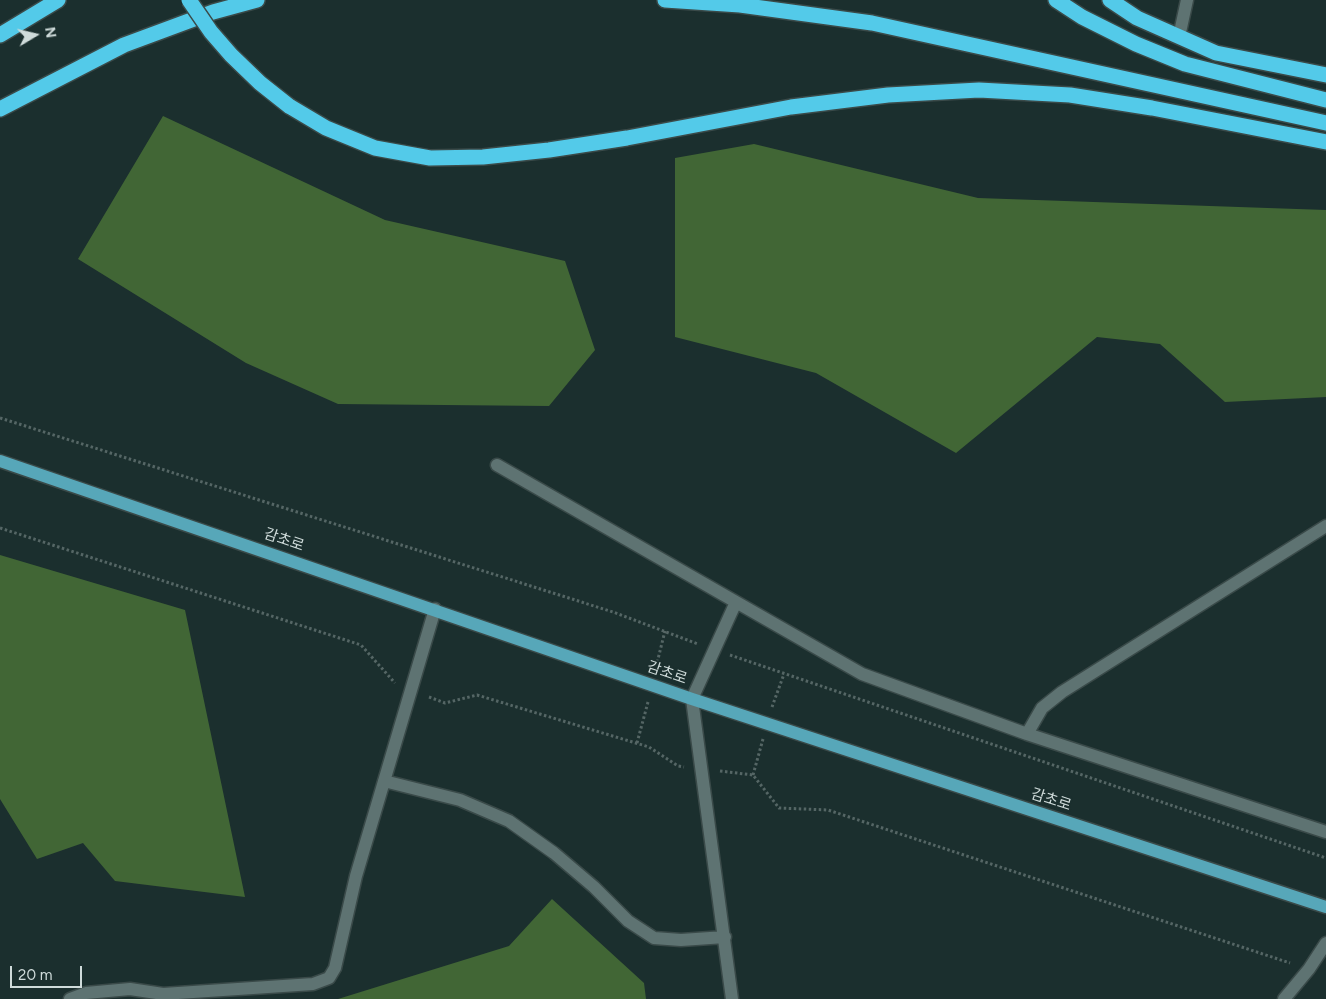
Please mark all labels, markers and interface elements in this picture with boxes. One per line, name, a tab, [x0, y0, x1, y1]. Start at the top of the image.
north arrow	[10, 10, 60, 60]
text: N	[41, 26, 60, 39]
street label: 감초로	[261, 525, 307, 555]
street label: 감초로	[644, 658, 690, 688]
street label: 감초로	[1029, 785, 1073, 815]
scale bar	[12, 956, 85, 988]
text: 20 m	[18, 966, 52, 984]

